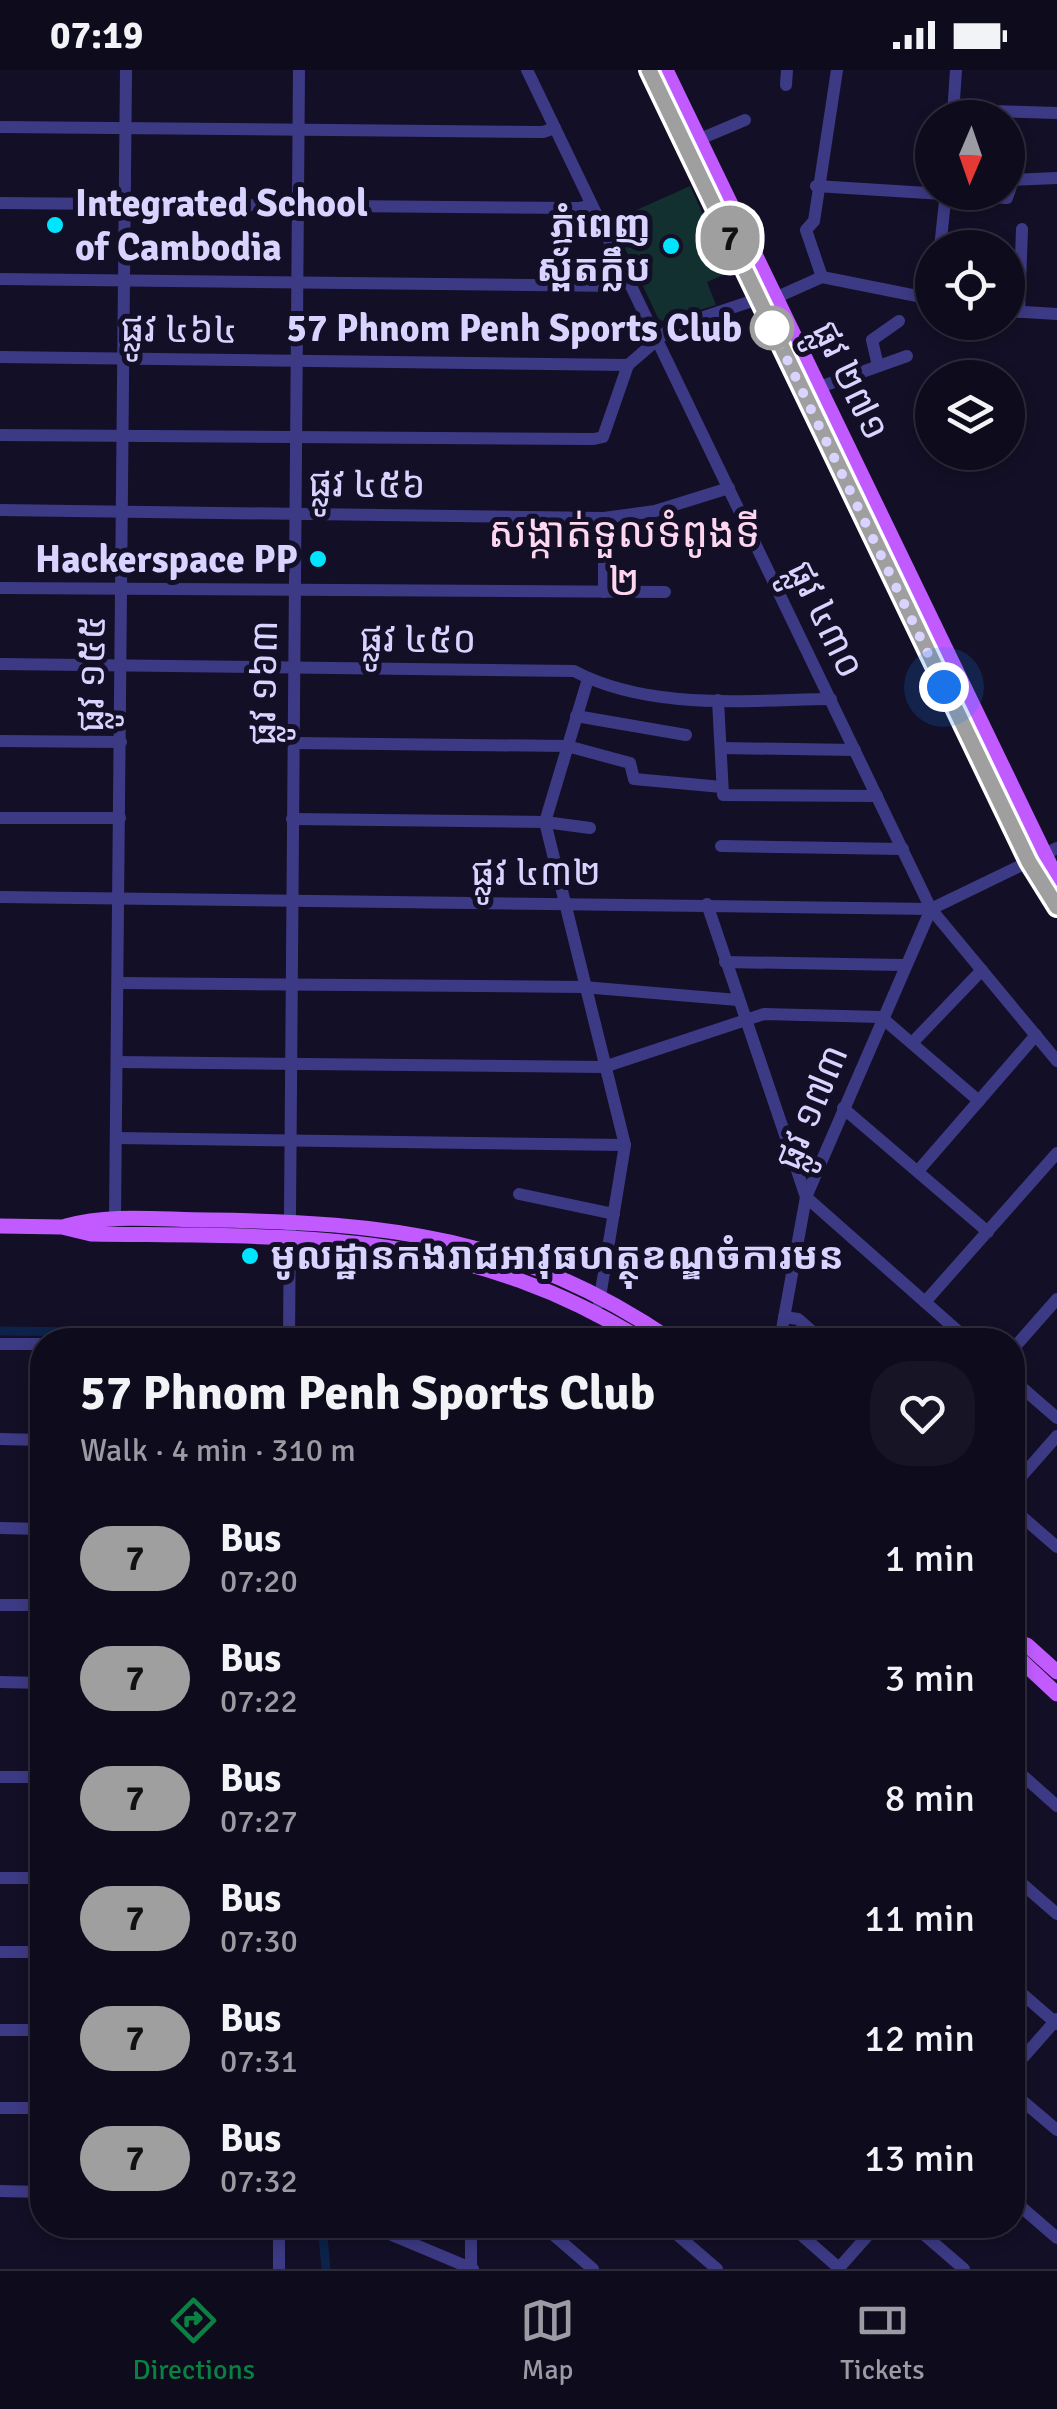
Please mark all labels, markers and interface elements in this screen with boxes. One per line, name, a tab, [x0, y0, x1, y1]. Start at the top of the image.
text: 07:19	[50, 12, 143, 59]
north arrow	[915, 100, 1025, 210]
map controls	[915, 100, 1025, 470]
place label: Integrated School of Cambodia	[75, 180, 368, 271]
place label: ភ្នំពេញ ស្ព័តក្លឹប	[536, 201, 651, 292]
line badge: 7	[698, 206, 762, 270]
marker: Integrated School of Cambodia	[44, 214, 66, 236]
text: 7	[721, 217, 739, 260]
button: locate	[915, 230, 1025, 340]
marker: ភ្នំពេញ ស្ព័តក្លឹប	[660, 235, 682, 257]
street label: ផ្លូវ ៤៦៤	[120, 305, 238, 363]
place label: 57 Phnom Penh Sports Club	[287, 305, 742, 352]
marker: 57 Phnom Penh Sports Club	[751, 307, 793, 349]
street label: ផ្លូវ ២៧១	[793, 313, 900, 452]
button: layers	[915, 360, 1025, 470]
street label: ផ្លូវ ៤៥៦	[308, 460, 426, 518]
district label: សង្កាត់ទួលទំពូងទី ២	[488, 508, 760, 607]
place label: Hackerspace PP	[35, 536, 298, 583]
marker: Hackerspace PP	[307, 548, 329, 570]
street label: ផ្លូវ ៤៣០	[769, 552, 874, 690]
street label: ផ្លូវ ១៥៥	[67, 615, 125, 733]
street label: ផ្លូវ ៤៥០	[359, 615, 477, 673]
street label: ផ្លូវ ១៦៣	[239, 620, 297, 747]
your location	[919, 662, 969, 712]
street label: ផ្លូវ ៤៣២	[471, 849, 601, 905]
street label: ផ្លូវ ១៧៣	[764, 1038, 867, 1180]
place label: មូលដ្ឋានកងរាជអាវុធហត្ថុខណ្ឌចំការមន	[270, 1233, 844, 1289]
marker: មូលដ្ឋានកងរាជអាវុធហត្ថុខណ្ឌចំការមន	[239, 1245, 261, 1267]
button: heart	[870, 1361, 975, 1466]
text: 57 Phnom Penh Sports Club	[80, 1364, 655, 1423]
text: Walk · 4 min · 310 m	[80, 1431, 356, 1470]
text: Bus	[220, 1515, 281, 1562]
text: 1 min	[885, 1535, 975, 1582]
text: 7	[126, 1537, 144, 1580]
text: 07:20	[220, 1562, 298, 1601]
text: Bus	[220, 1635, 281, 1682]
text: 3 min	[885, 1655, 975, 1702]
text: 7	[126, 1657, 144, 1700]
text: 07:22	[220, 1682, 298, 1721]
text: Bus	[220, 1755, 281, 1802]
text: 8 min	[885, 1775, 975, 1822]
text: 7	[126, 1777, 144, 1820]
text: 07:27	[220, 1802, 298, 1841]
text: Bus	[220, 1875, 281, 1922]
text: 11 min	[864, 1895, 975, 1942]
text: 7	[126, 1897, 144, 1940]
text: 07:30	[220, 1922, 298, 1961]
text: Bus	[220, 1995, 281, 2042]
text: 12 min	[864, 2015, 975, 2062]
text: 7	[126, 2017, 144, 2060]
text: 07:31	[220, 2042, 298, 2081]
text: Bus	[220, 2115, 281, 2162]
text: 13 min	[864, 2135, 975, 2182]
text: 7	[126, 2137, 144, 2180]
text: 07:32	[220, 2162, 298, 2201]
tab: Directions	[133, 2293, 255, 2387]
tab: Map	[520, 2293, 575, 2387]
tab: Tickets	[840, 2293, 924, 2387]

